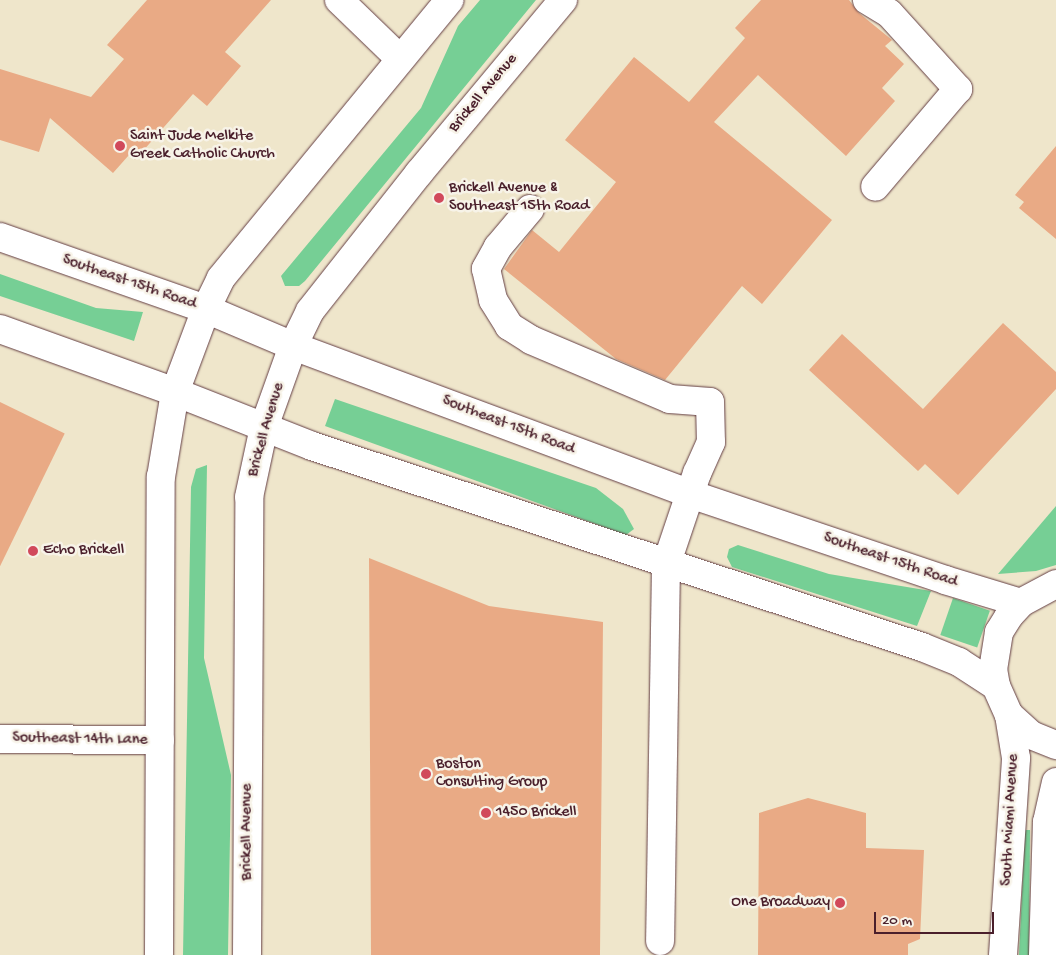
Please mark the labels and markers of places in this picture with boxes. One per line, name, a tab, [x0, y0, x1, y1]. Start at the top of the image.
place label: Saint Jude Melkite Greek Catholic Church	[130, 127, 275, 165]
marker: Saint Jude Melkite Greek Catholic Church	[114, 140, 126, 152]
place label: Brickell Avenue & Southeast 15th Road	[449, 179, 589, 217]
marker: Brickell Avenue & Southeast 15th Road	[433, 192, 445, 204]
place label: Echo Brickell	[43, 541, 124, 561]
marker: Echo Brickell	[27, 545, 39, 557]
place label: Boston Consulting Group	[436, 755, 547, 793]
marker: Boston Consulting Group	[420, 768, 432, 780]
place label: 1450 Brickell	[496, 803, 577, 823]
marker: 1450 Brickell	[480, 807, 492, 819]
place label: One Broadway	[731, 893, 830, 913]
marker: One Broadway	[834, 897, 846, 909]

